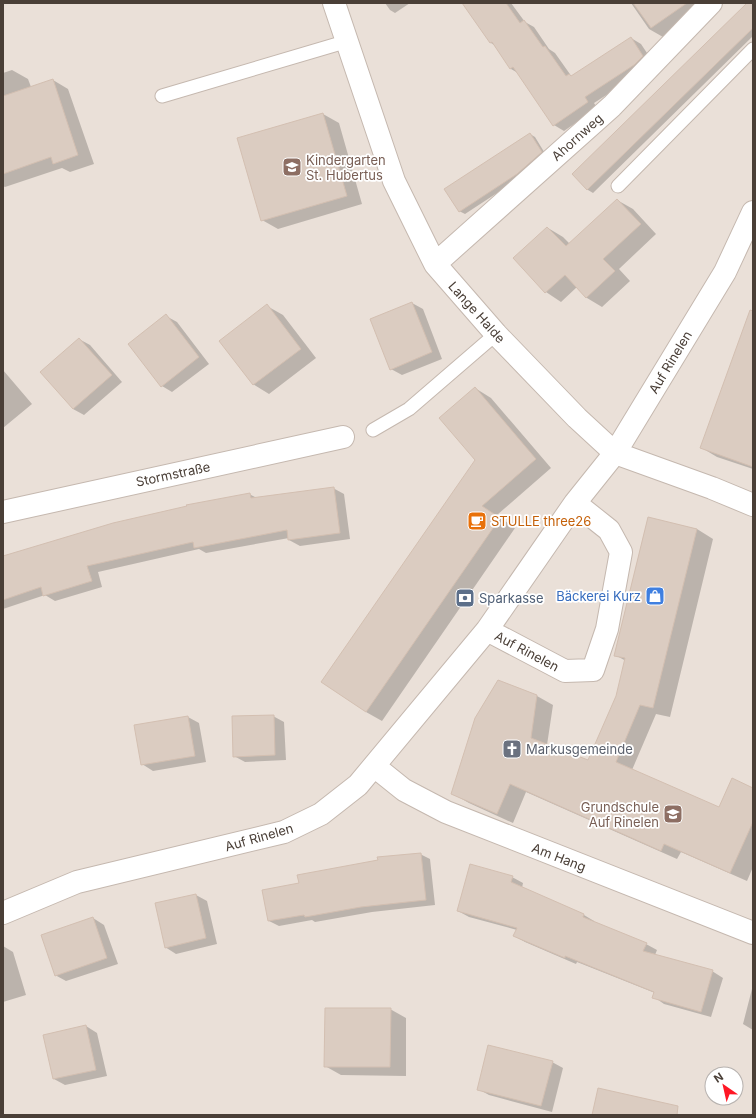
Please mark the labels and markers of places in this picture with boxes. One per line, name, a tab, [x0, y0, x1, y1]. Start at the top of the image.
place label: Kindergarten St. Hubertus	[306, 152, 386, 183]
school or university icon: Kindergarten St. Hubertus	[281, 156, 303, 178]
cafe icon: STULLE three26	[466, 510, 488, 532]
place label: STULLE three26	[491, 513, 591, 529]
shop icon: Bäckerei Kurz	[644, 585, 666, 607]
bank icon: Sparkasse	[454, 587, 476, 609]
place label: Bäckerei Kurz	[556, 588, 641, 604]
place label: Sparkasse	[479, 590, 544, 606]
church icon: Markusgemeinde	[501, 738, 523, 760]
place label: Markusgemeinde	[526, 741, 633, 757]
place label: Grundschule Auf Rinelen	[581, 799, 659, 830]
school or university icon: Grundschule Auf Rinelen	[662, 803, 684, 825]

